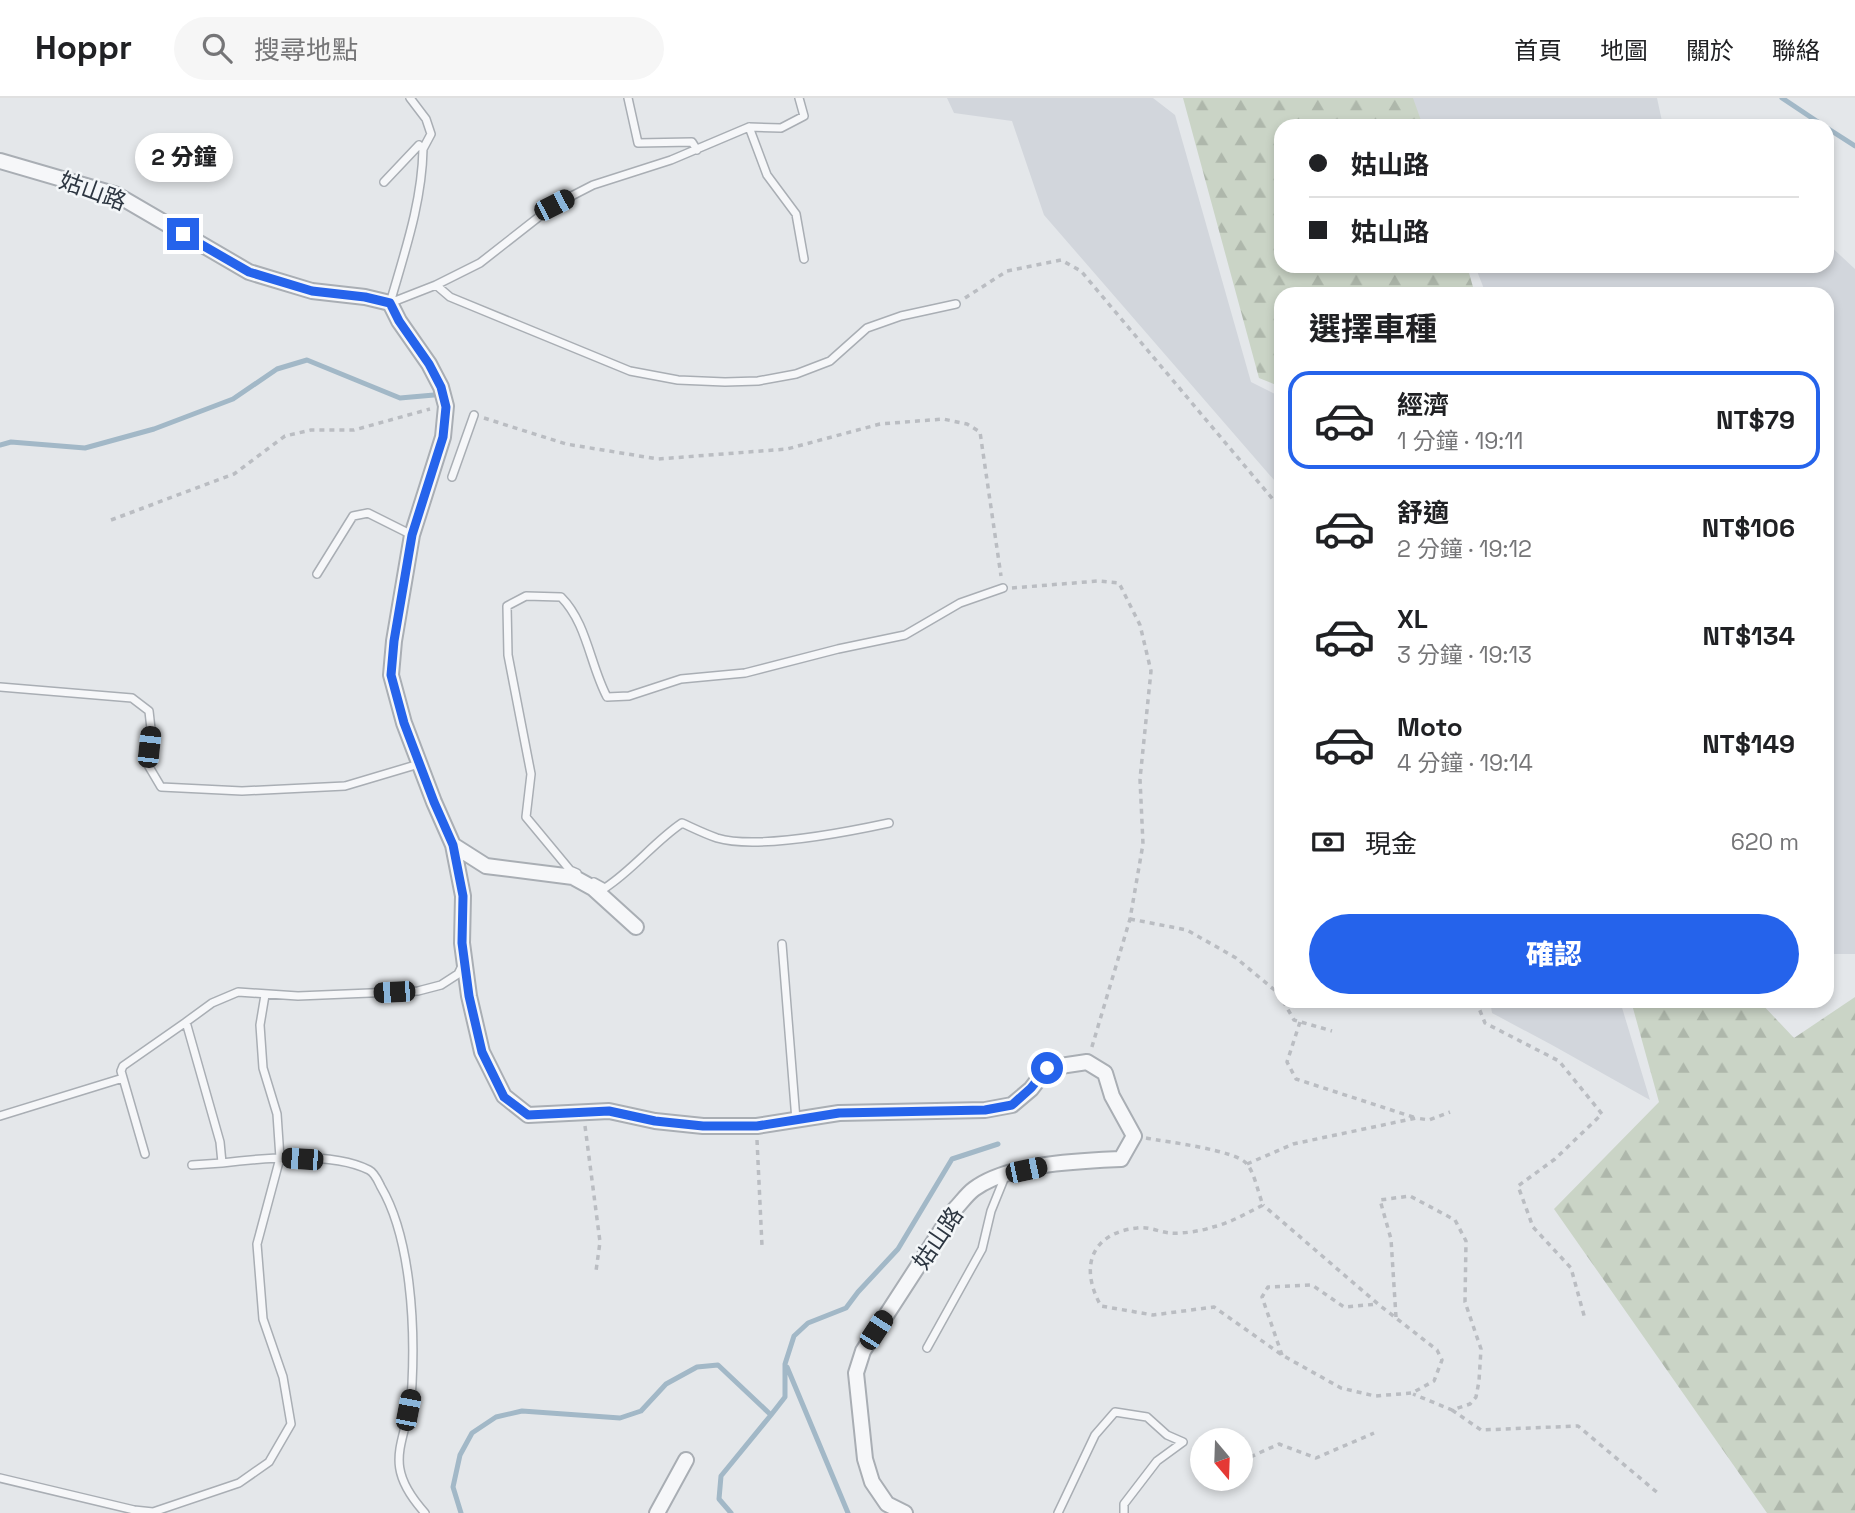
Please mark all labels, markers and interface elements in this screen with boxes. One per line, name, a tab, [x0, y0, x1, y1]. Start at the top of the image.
search box	[174, 17, 664, 80]
text: Hoppr	[35, 27, 132, 69]
icon: search	[198, 29, 236, 67]
text: 搜尋地點	[254, 33, 358, 67]
text: 首頁	[1514, 35, 1562, 66]
text: 地圖	[1600, 35, 1648, 66]
text: 關於	[1686, 35, 1734, 66]
text: 聯絡	[1772, 35, 1820, 66]
callout: 2 分鐘	[134, 132, 232, 181]
text: 2 分鐘	[151, 142, 217, 172]
text: 姑山路	[1351, 148, 1429, 182]
street label: 姑山路	[55, 165, 131, 217]
car	[531, 186, 578, 224]
text: 姑山路	[1351, 215, 1429, 249]
route end	[167, 218, 199, 250]
text: 選擇車種	[1309, 309, 1437, 349]
text: 經濟	[1397, 388, 1449, 422]
icon: car	[1313, 389, 1376, 452]
text: NT$79	[1716, 403, 1795, 437]
text: 1 分鐘 · 19:11	[1397, 426, 1523, 456]
text: 舒適	[1397, 496, 1449, 530]
icon: car	[1313, 497, 1376, 560]
text: NT$106	[1702, 511, 1795, 545]
text: 2 分鐘 · 19:12	[1397, 534, 1532, 564]
text: XL	[1397, 602, 1428, 636]
icon: car	[1313, 605, 1376, 668]
text: NT$134	[1702, 619, 1795, 653]
text: 3 分鐘 · 19:13	[1397, 640, 1532, 670]
text: Moto	[1397, 710, 1463, 744]
icon: car	[1313, 713, 1376, 776]
car	[137, 725, 162, 769]
text: NT$149	[1702, 727, 1795, 761]
text: 4 分鐘 · 19:14	[1397, 748, 1533, 778]
icon: cash	[1309, 823, 1347, 861]
text: 現金	[1365, 827, 1417, 861]
text: 620 m	[1731, 827, 1799, 857]
button: 確認	[1309, 914, 1799, 994]
car	[373, 980, 416, 1004]
route start	[1031, 1052, 1063, 1084]
car	[281, 1147, 324, 1171]
car	[1004, 1155, 1049, 1185]
street label: 姑山路	[906, 1201, 970, 1275]
car	[856, 1307, 897, 1353]
car	[394, 1387, 423, 1433]
north arrow	[1190, 1428, 1253, 1491]
map controls	[1190, 1428, 1253, 1491]

